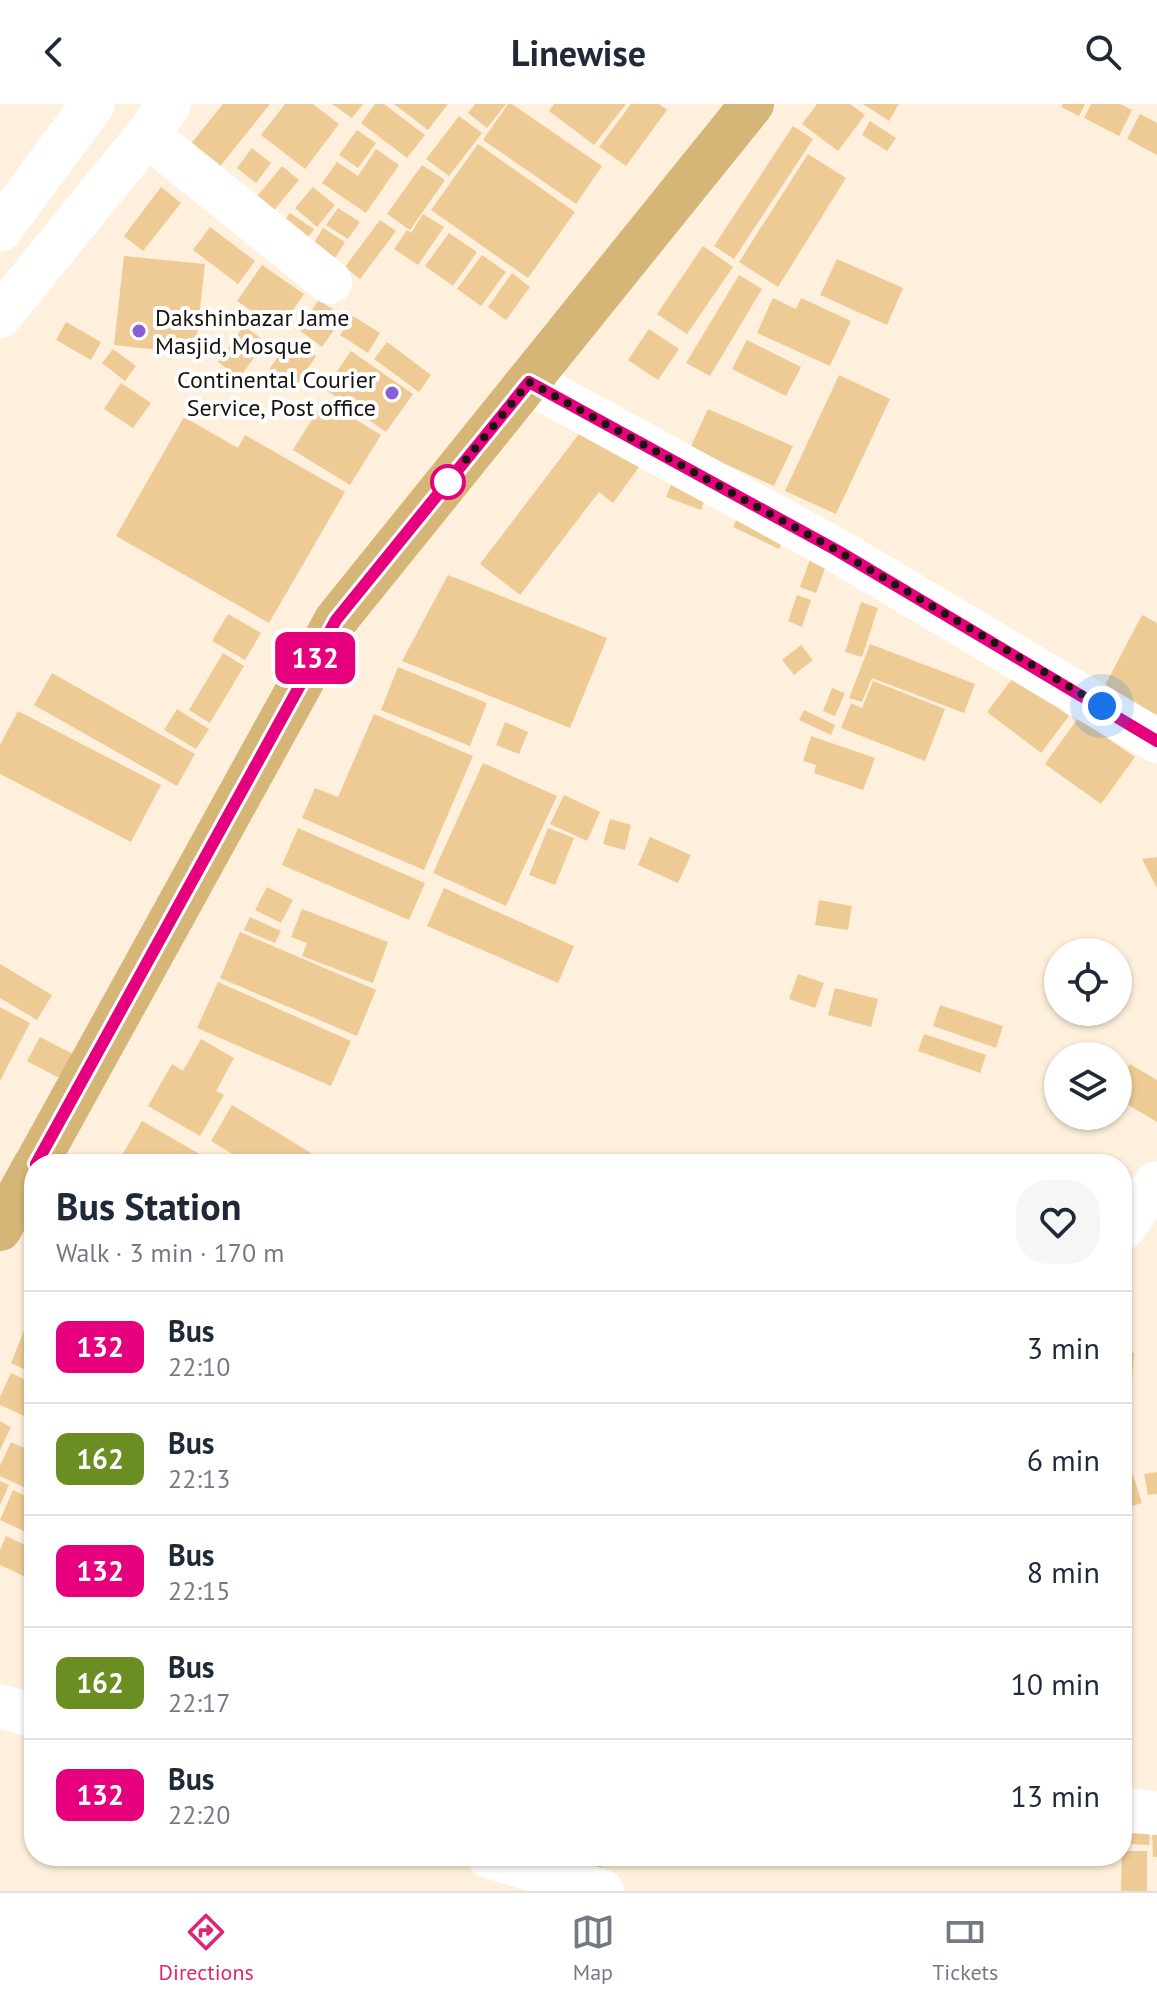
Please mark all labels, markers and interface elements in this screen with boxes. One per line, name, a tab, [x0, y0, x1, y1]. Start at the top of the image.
text: Linewise	[511, 29, 646, 76]
icon: back	[32, 30, 76, 74]
icon: search	[1081, 30, 1125, 74]
place label: Dakshinbazar Jame Masjid, Mosque	[155, 302, 350, 361]
marker: Dakshinbazar Jame Masjid, Mosque	[130, 322, 148, 340]
place label: Continental Courier Service, Post office	[177, 364, 376, 423]
marker: Continental Courier Service, Post office	[383, 384, 401, 402]
unlabelled marker	[431, 465, 465, 499]
line badge: 132	[269, 632, 361, 684]
text: 132	[291, 639, 339, 676]
your location	[1082, 686, 1122, 726]
map controls	[1044, 938, 1132, 1130]
button: locate	[1044, 938, 1132, 1026]
button: layers	[1044, 1042, 1132, 1130]
button: heart	[1016, 1180, 1100, 1264]
text: Bus Station	[56, 1181, 241, 1230]
text: Walk · 3 min · 170 m	[56, 1236, 284, 1269]
text: Bus	[168, 1311, 215, 1350]
text: 132	[76, 1328, 124, 1365]
text: 3 min	[1027, 1328, 1100, 1367]
text: 22:10	[168, 1350, 230, 1383]
text: Bus	[168, 1423, 215, 1462]
text: 162	[76, 1440, 124, 1477]
text: 6 min	[1027, 1440, 1100, 1479]
text: 22:13	[168, 1462, 230, 1495]
text: Bus	[168, 1535, 215, 1574]
text: 132	[76, 1552, 124, 1589]
text: 8 min	[1027, 1552, 1100, 1591]
text: 22:15	[168, 1574, 230, 1607]
text: Bus	[168, 1647, 215, 1686]
text: 162	[76, 1664, 124, 1701]
text: 10 min	[1010, 1664, 1100, 1703]
text: 22:17	[168, 1686, 230, 1719]
text: Bus	[168, 1759, 215, 1798]
text: 132	[76, 1776, 124, 1813]
text: 13 min	[1010, 1776, 1100, 1815]
text: 22:20	[168, 1798, 230, 1831]
tab: Directions	[159, 1910, 254, 1986]
tab: Map	[571, 1910, 615, 1986]
tab: Tickets	[932, 1910, 998, 1986]

